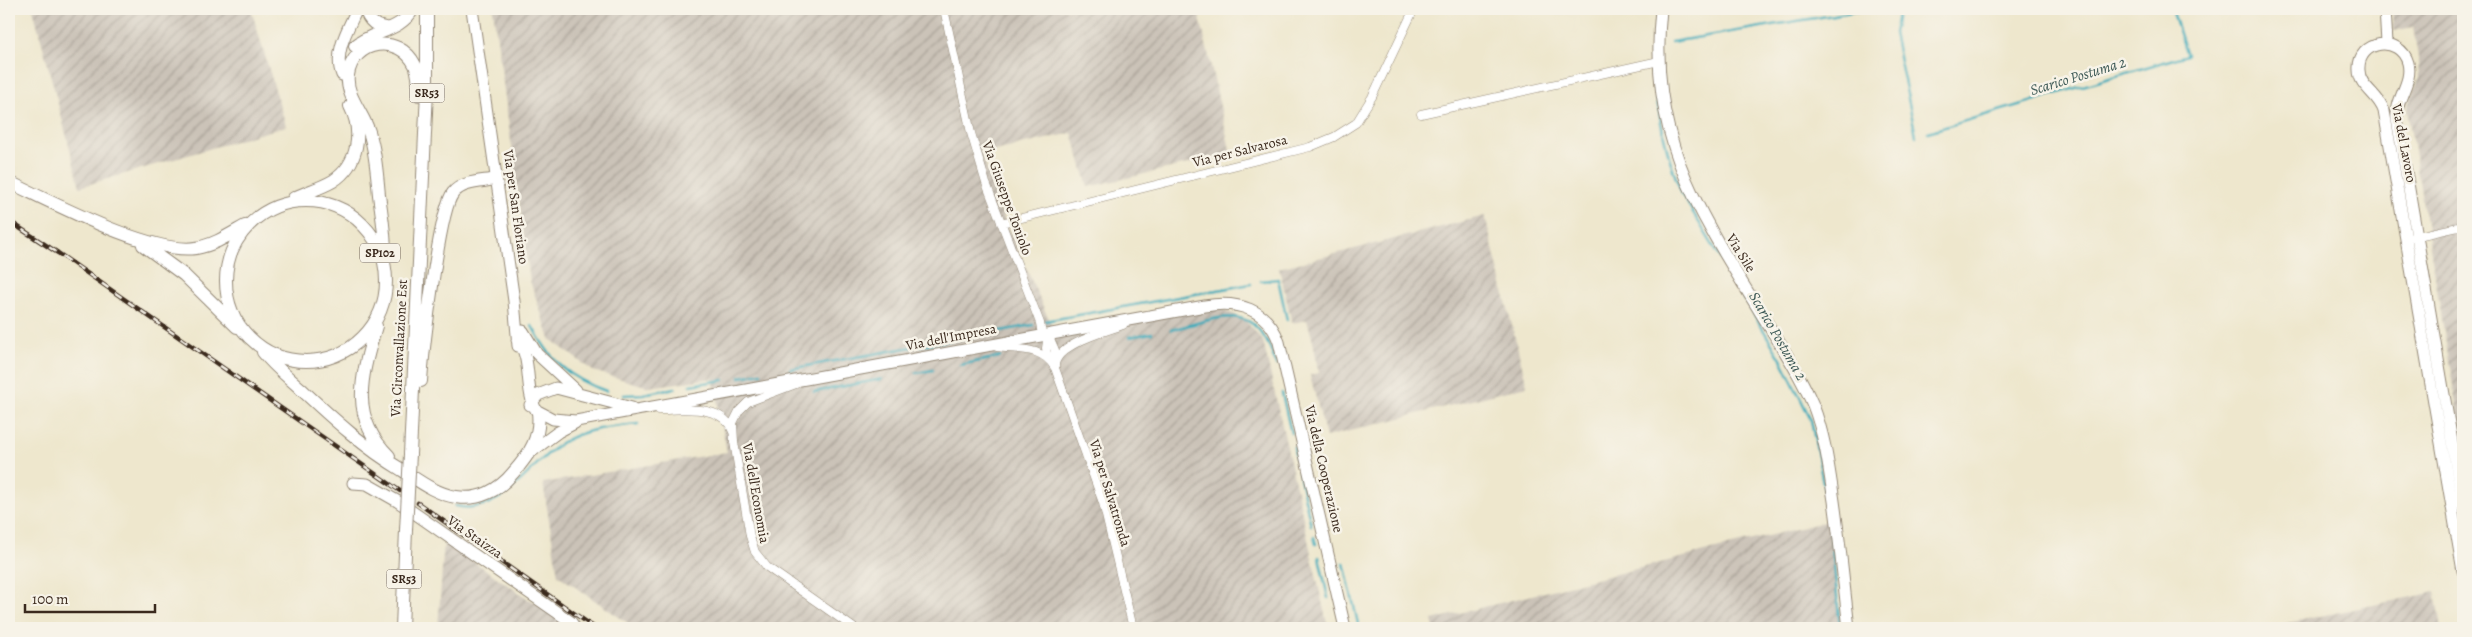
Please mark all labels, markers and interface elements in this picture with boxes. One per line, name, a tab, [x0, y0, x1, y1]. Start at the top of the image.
water label: Scarico Postuma 2	[2028, 52, 2129, 100]
road number: SR53	[410, 84, 444, 102]
street label: Via del Lavoro	[2387, 101, 2421, 184]
street label: Via per Salvarosa	[1190, 130, 1290, 172]
street label: Via Giuseppe Toniolo	[977, 137, 1037, 258]
street label: Via per San Floriano	[498, 148, 533, 265]
street label: Via Sile	[1721, 229, 1760, 276]
road number: SP102	[360, 244, 400, 262]
street label: Via Circonvallazione Est	[386, 278, 412, 418]
water label: Scarico Postuma 2	[1745, 288, 1812, 384]
street label: Via dell'Impresa	[903, 319, 998, 355]
street label: Via della Cooperazione	[1300, 402, 1348, 535]
street label: Via per Salvatronda	[1084, 436, 1135, 549]
street label: Via dell'Economia	[738, 440, 774, 545]
street label: Via Staizza	[443, 511, 507, 563]
road number: SR53	[386, 570, 422, 588]
scale bar	[25, 582, 155, 614]
text: 100 m	[32, 589, 69, 609]

